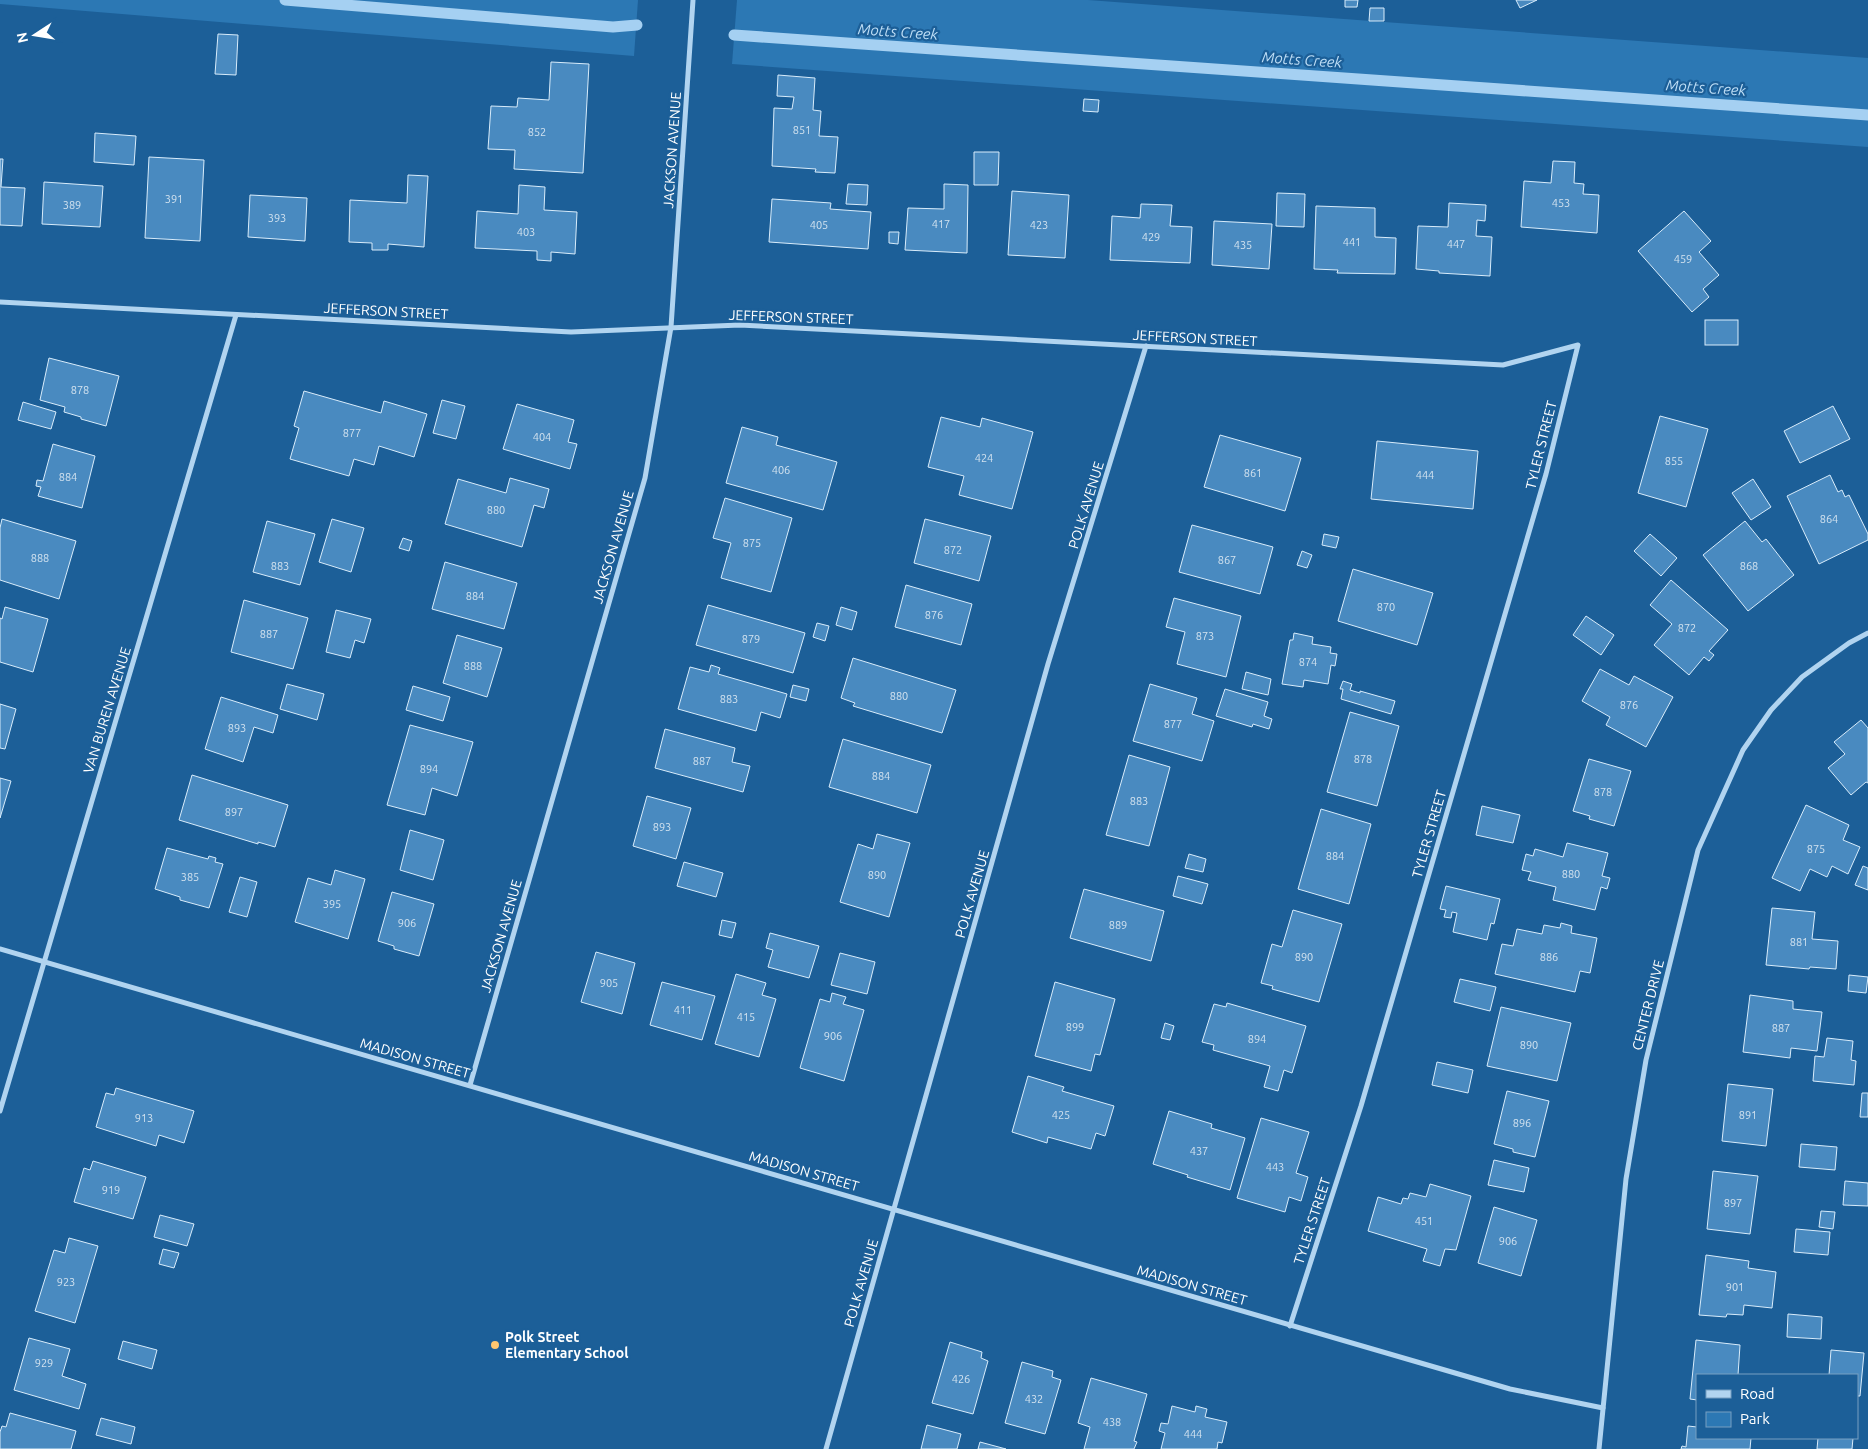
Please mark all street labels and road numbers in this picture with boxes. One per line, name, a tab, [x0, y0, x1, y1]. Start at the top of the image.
street label: JACKSON AVENUE	[660, 91, 684, 209]
street label: JEFFERSON STREET	[323, 300, 449, 322]
street label: JEFFERSON STREET	[728, 307, 854, 327]
street label: JEFFERSON STREET	[1132, 327, 1258, 349]
street label: TYLER STREET	[1522, 399, 1560, 491]
street label: POLK AVENUE	[1065, 459, 1107, 551]
street label: JACKSON AVENUE	[589, 488, 637, 605]
street label: VAN BUREN AVENUE	[80, 645, 134, 775]
street label: TYLER STREET	[1409, 788, 1449, 880]
street label: POLK AVENUE	[952, 848, 992, 940]
street label: JACKSON AVENUE	[477, 877, 525, 994]
street label: CENTER DRIVE	[1629, 958, 1667, 1052]
street label: MADISON STREET	[358, 1035, 472, 1081]
street label: MADISON STREET	[747, 1148, 861, 1194]
street label: TYLER STREET	[1290, 1175, 1334, 1267]
street label: POLK AVENUE	[841, 1237, 881, 1329]
street label: MADISON STREET	[1135, 1262, 1249, 1308]

